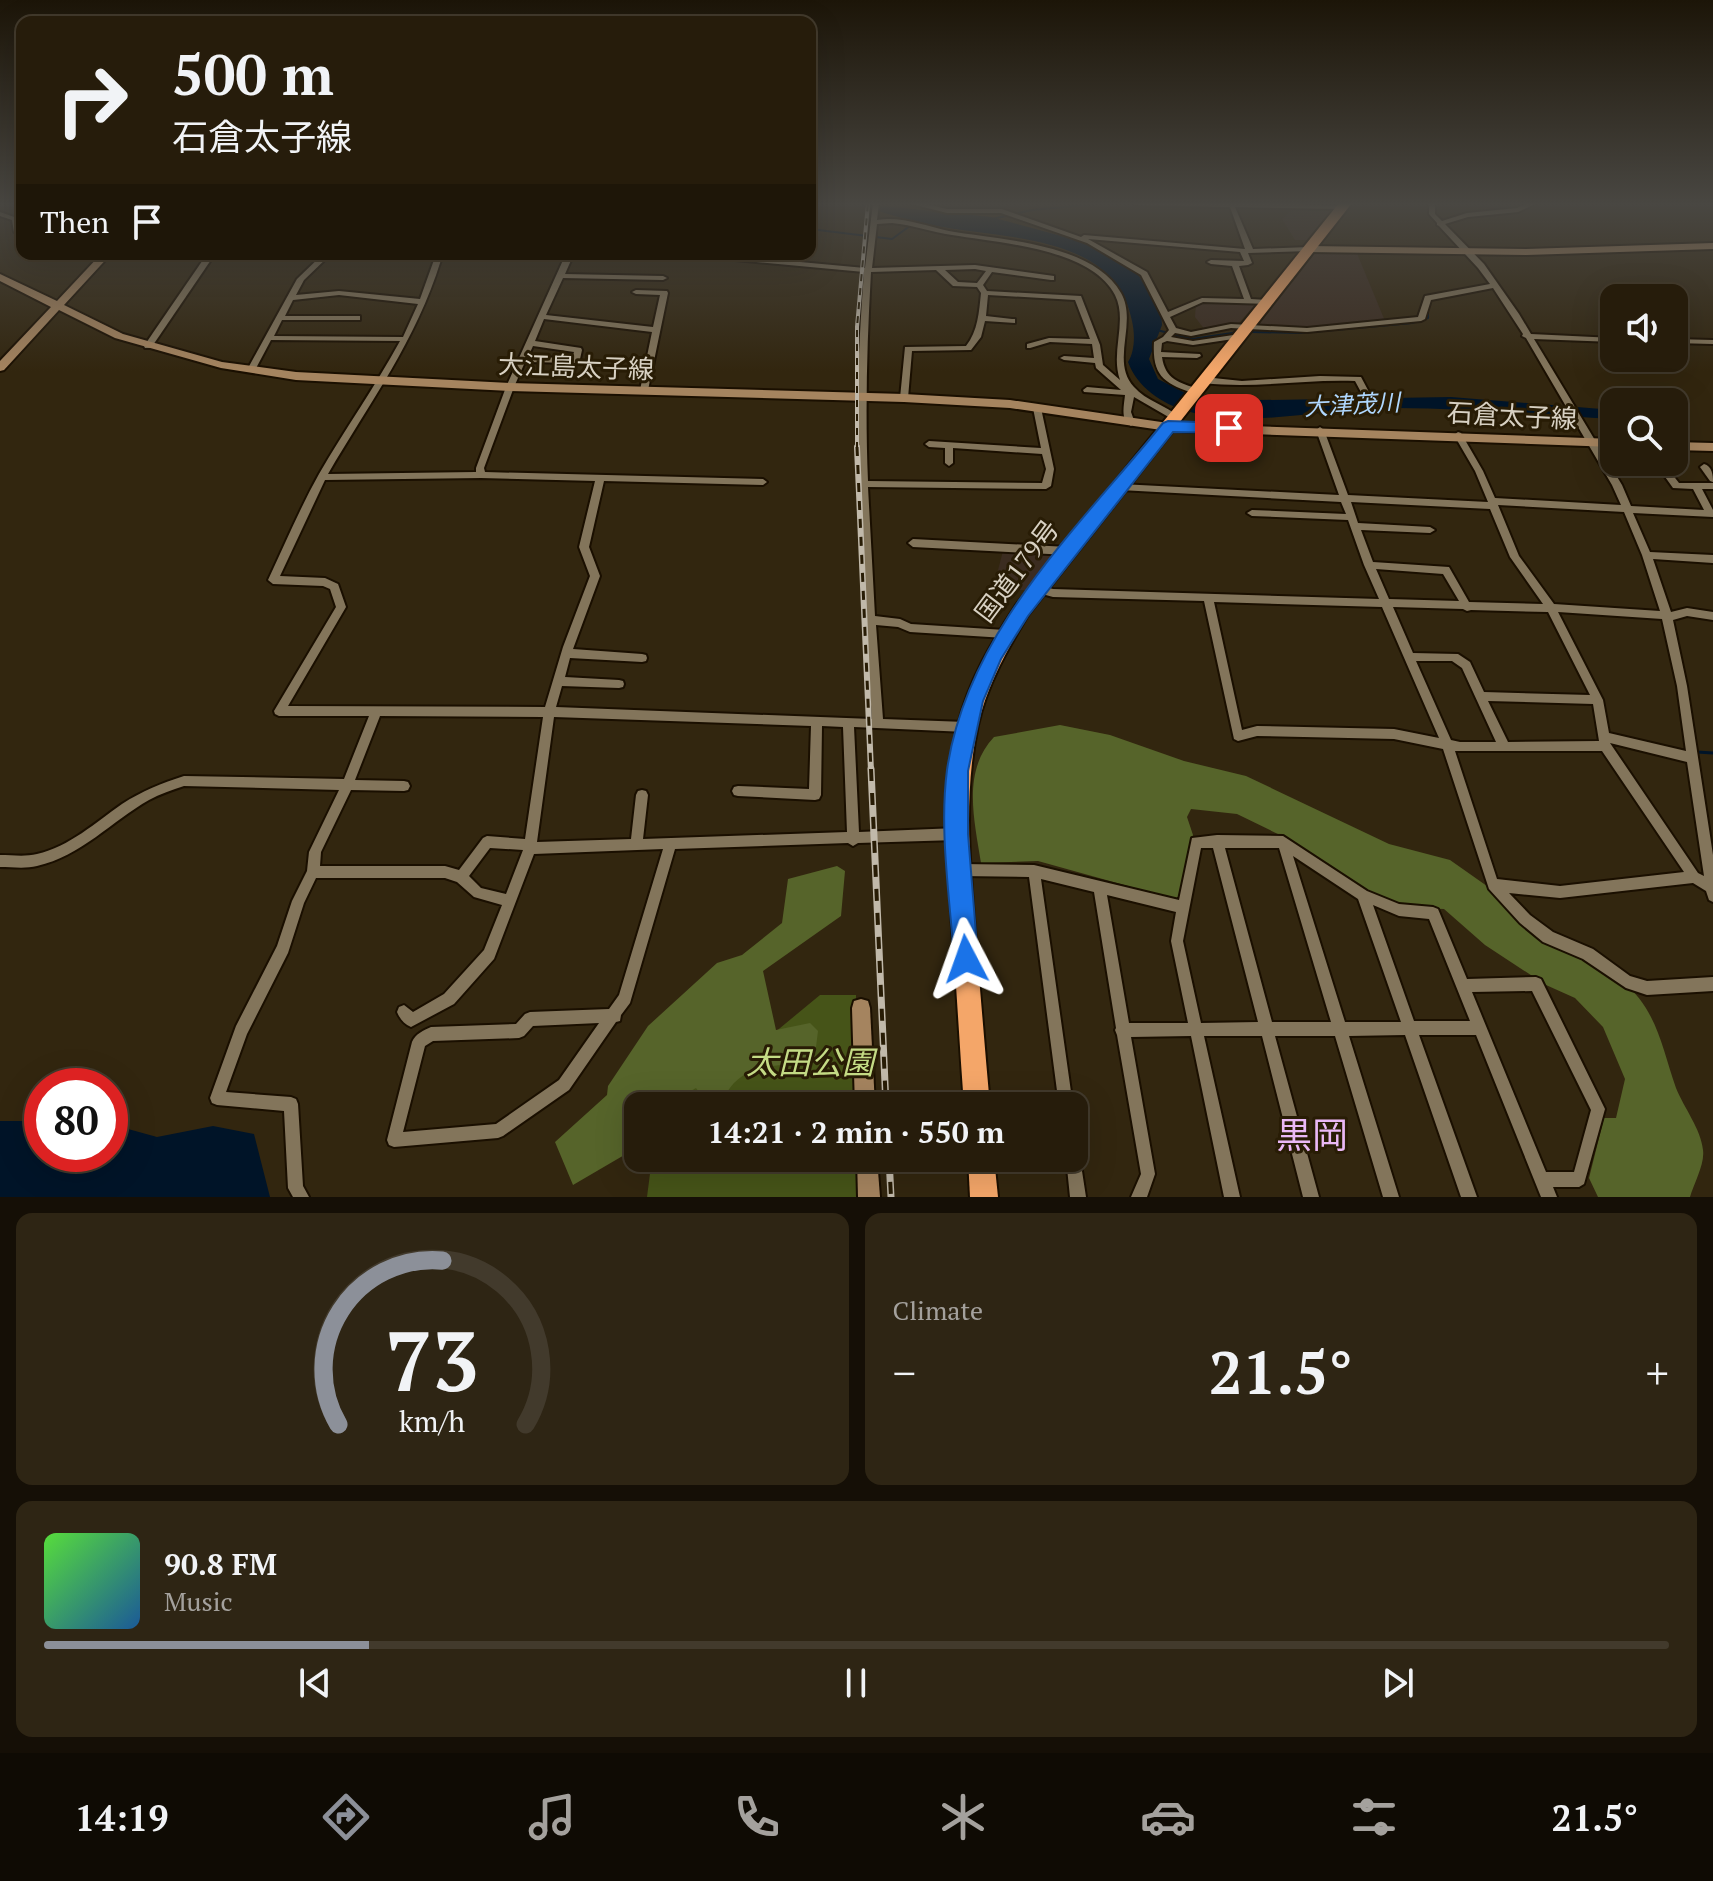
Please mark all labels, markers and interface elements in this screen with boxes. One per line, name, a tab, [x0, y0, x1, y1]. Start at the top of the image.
text: 500 m	[172, 37, 334, 111]
icon: right	[40, 48, 144, 152]
text: 石倉太子線	[172, 113, 352, 160]
icon: arrive	[125, 200, 169, 244]
text: Then	[40, 202, 109, 242]
map controls	[1600, 284, 1688, 476]
button: sound	[1600, 284, 1688, 372]
street label: 大江島太子線	[497, 346, 655, 386]
water label: 大津茂川	[1303, 385, 1404, 422]
button: search	[1600, 388, 1688, 476]
pin	[1195, 394, 1263, 462]
street label: 石倉太子線	[1446, 395, 1578, 435]
icon: arrive	[1207, 406, 1251, 450]
street label: 国道179号	[967, 512, 1066, 628]
position arrow	[924, 917, 1008, 1001]
park label: 太田公園	[746, 1041, 878, 1083]
speed limit sign: 80	[24, 1068, 128, 1172]
district label: 黒岡	[1276, 1111, 1348, 1158]
text: 14:21 · 2 min · 550 m	[708, 1112, 1004, 1152]
text: Climate	[893, 1293, 983, 1327]
text: 73	[385, 1305, 479, 1415]
text: 21.5°	[1209, 1332, 1353, 1411]
text: −	[893, 1343, 916, 1402]
text: +	[1646, 1343, 1669, 1402]
text: km/h	[399, 1402, 465, 1440]
text: 90.8 FM	[164, 1544, 277, 1584]
text: Music	[164, 1584, 233, 1618]
icon: previous	[293, 1661, 337, 1705]
icon: pause	[834, 1661, 878, 1705]
icon: next	[1376, 1661, 1420, 1705]
icon: directions	[318, 1789, 374, 1845]
icon: music	[524, 1789, 580, 1845]
icon: phone	[729, 1789, 785, 1845]
icon: climate	[935, 1789, 991, 1845]
icon: car	[1140, 1789, 1196, 1845]
icon: filters	[1346, 1789, 1402, 1845]
text: 14:19	[75, 1794, 169, 1841]
text: 21.5°	[1552, 1794, 1638, 1841]

